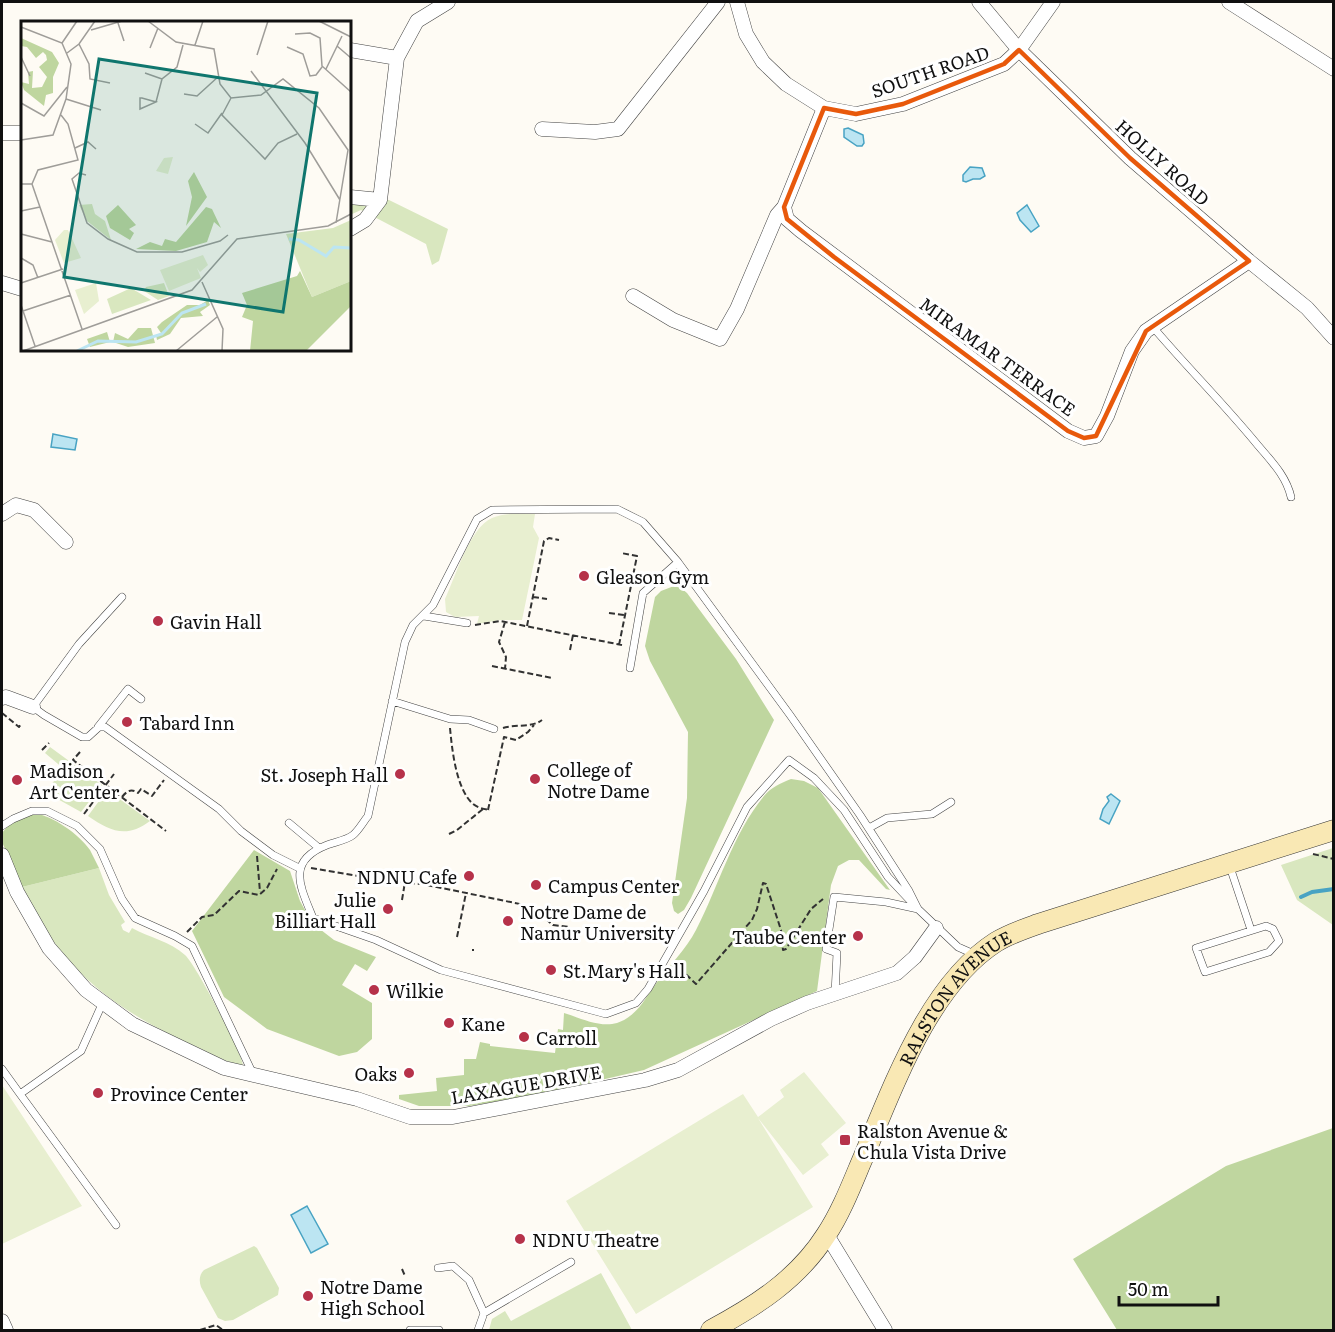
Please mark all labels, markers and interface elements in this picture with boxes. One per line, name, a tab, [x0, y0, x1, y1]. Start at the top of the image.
inset map	[21, 21, 351, 351]
street label: SOUTH ROAD	[867, 38, 993, 104]
street label: HOLLY ROAD	[1110, 112, 1216, 212]
street label: MIRAMAR TERRACE	[914, 290, 1082, 422]
place label: Gleason Gym	[596, 563, 709, 590]
marker: Gleason Gym	[577, 569, 591, 583]
place label: Gavin Hall	[170, 608, 262, 635]
marker: Gavin Hall	[151, 614, 165, 628]
place label: Tabard Inn	[139, 709, 235, 736]
marker: Tabard Inn	[120, 715, 134, 729]
place label: College of Notre Dame	[547, 756, 650, 804]
place label: Madison Art Center	[29, 757, 120, 805]
place label: St. Joseph Hall	[260, 761, 388, 788]
marker: St. Joseph Hall	[393, 767, 407, 781]
marker: College of Notre Dame	[528, 772, 542, 786]
marker: Madison Art Center	[10, 773, 24, 787]
place label: NDNU Cafe	[357, 863, 457, 890]
marker: NDNU Cafe	[462, 869, 476, 883]
place label: Campus Center	[548, 872, 680, 899]
marker: Campus Center	[529, 878, 543, 892]
place label: Julie Billiart Hall	[274, 886, 376, 934]
place label: Notre Dame de Namur University	[520, 898, 675, 946]
marker: Julie Billiart Hall	[381, 902, 395, 916]
marker: Notre Dame de Namur University	[501, 914, 515, 928]
place label: Taube Center	[732, 923, 846, 950]
street label: RALSTON AVENUE	[891, 923, 1016, 1070]
marker: Taube Center	[851, 929, 865, 943]
place label: St.Mary's Hall	[563, 957, 685, 984]
marker: St.Mary's Hall	[544, 963, 558, 977]
place label: Wilkie	[386, 977, 444, 1004]
marker: Wilkie	[367, 983, 381, 997]
place label: Kane	[461, 1010, 505, 1037]
marker: Kane	[442, 1016, 456, 1030]
place label: Carroll	[536, 1024, 597, 1051]
marker: Carroll	[517, 1030, 531, 1044]
street label: LAXAGUE DRIVE	[449, 1057, 603, 1111]
place label: Oaks	[355, 1060, 397, 1087]
marker: Oaks	[402, 1066, 416, 1080]
place label: Province Center	[110, 1080, 248, 1107]
marker: Province Center	[91, 1086, 105, 1100]
place label: Ralston Avenue & Chula Vista Drive	[857, 1117, 1008, 1165]
marker: Ralston Avenue & Chula Vista Drive	[838, 1133, 852, 1147]
place label: NDNU Theatre	[532, 1226, 659, 1253]
marker: NDNU Theatre	[513, 1232, 527, 1246]
scale bar	[1119, 1269, 1218, 1307]
place label: Notre Dame High School	[320, 1273, 425, 1321]
text: 50 m	[1128, 1275, 1169, 1302]
marker: Notre Dame High School	[301, 1289, 315, 1303]

